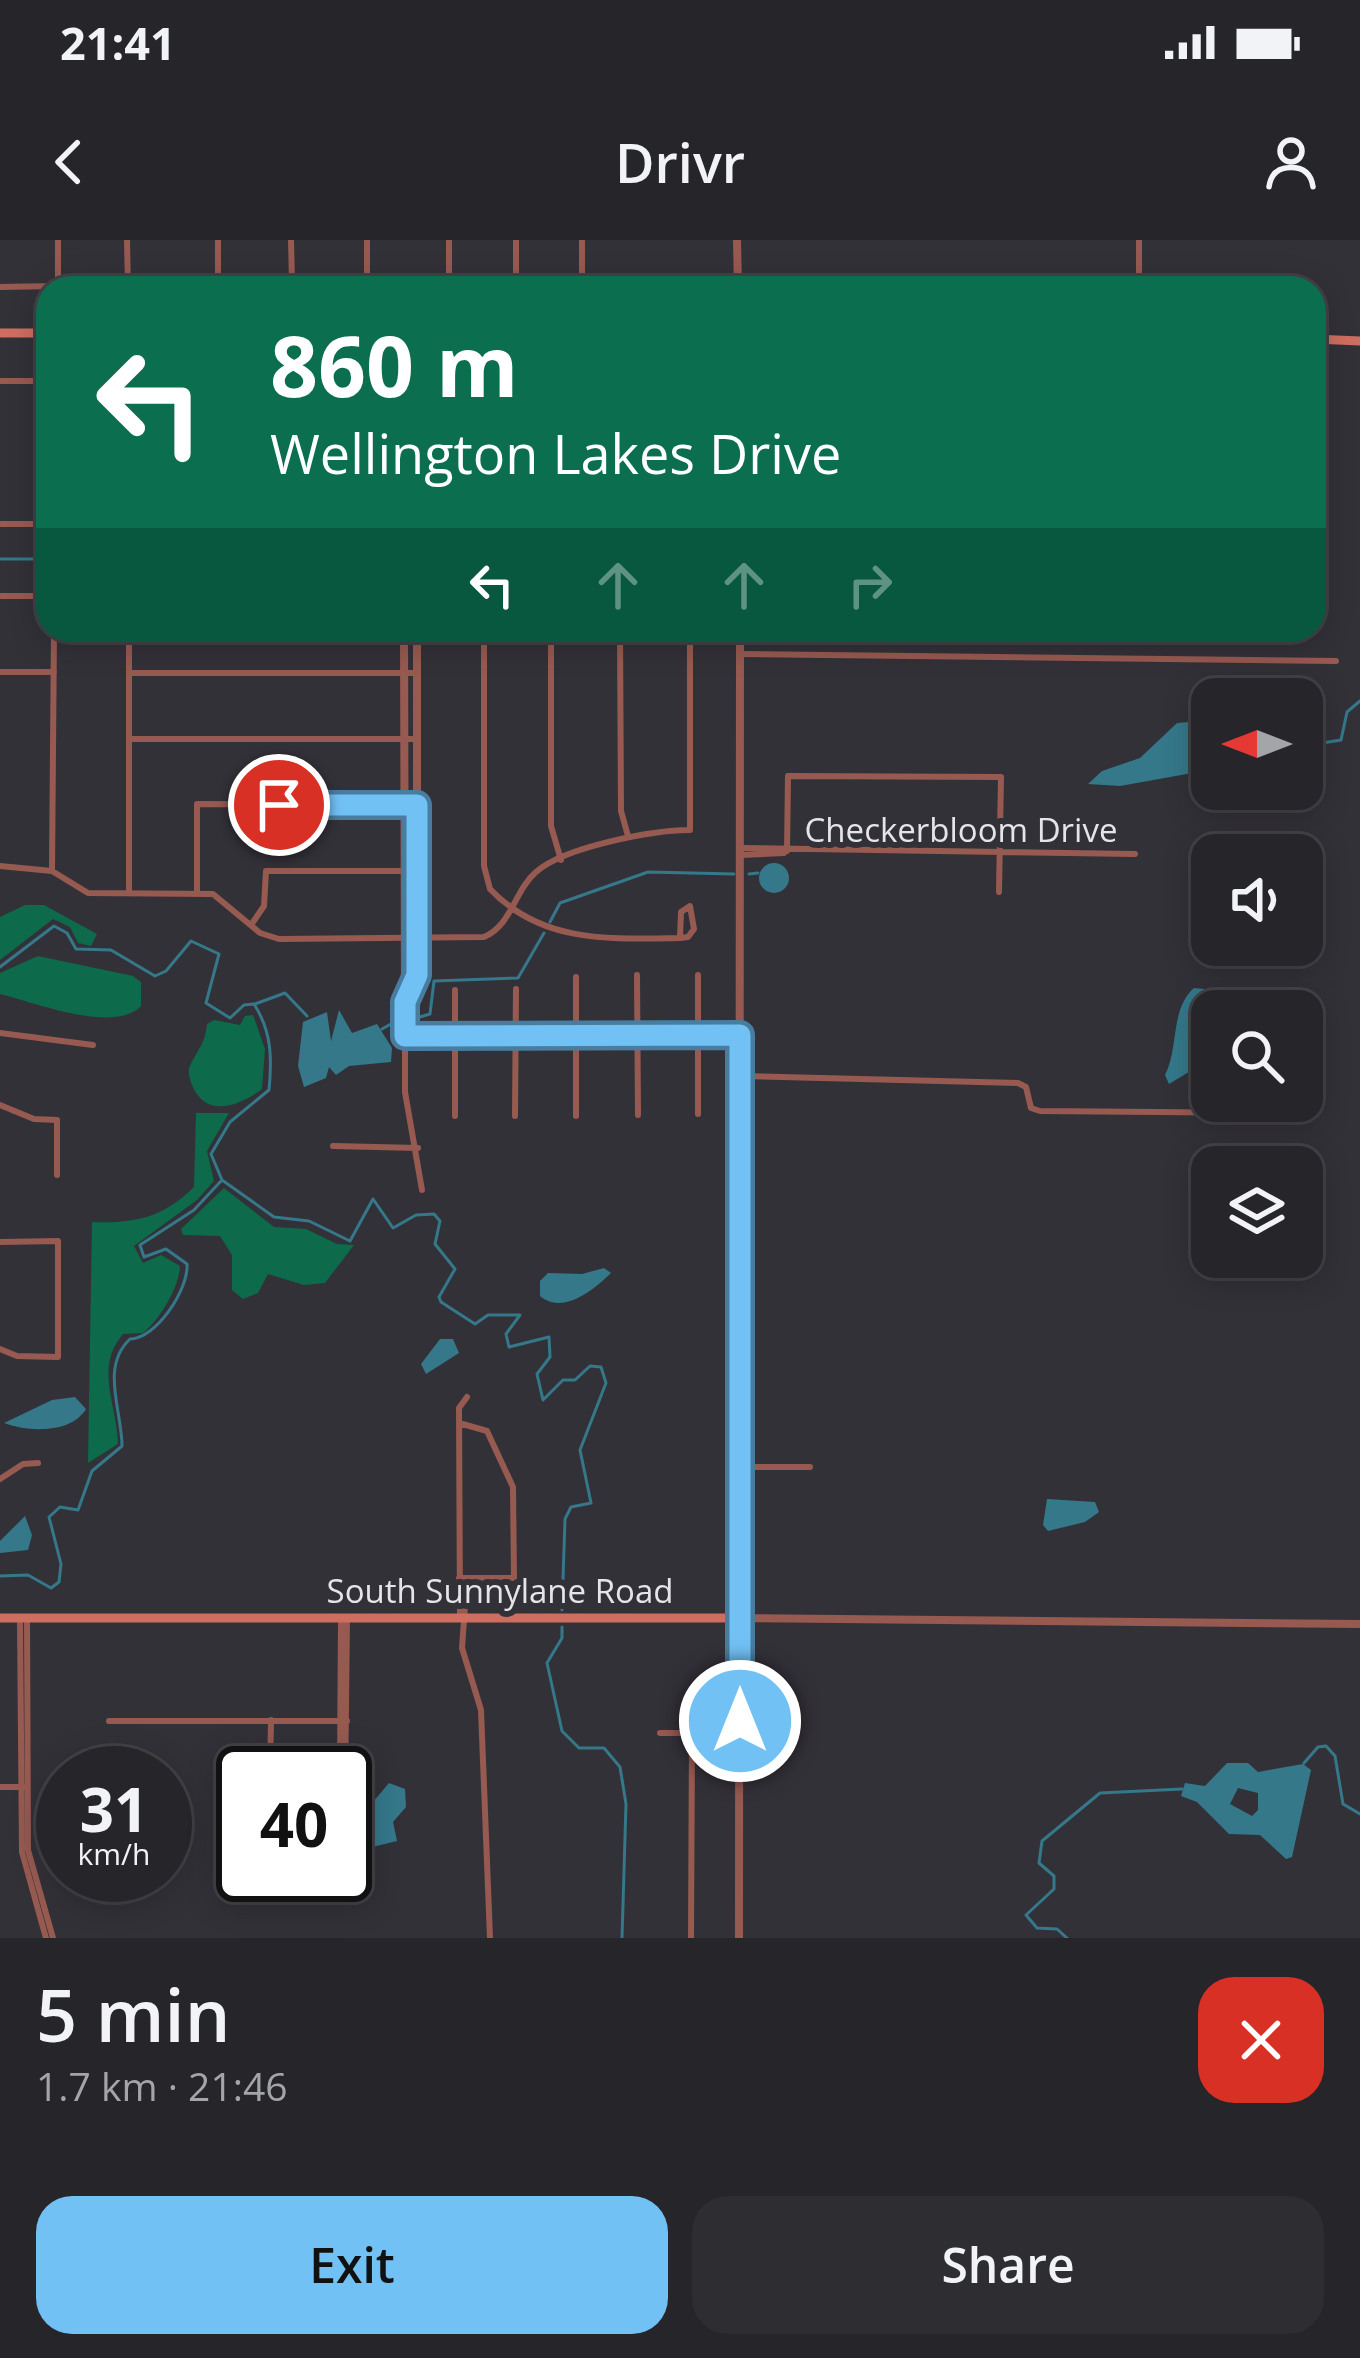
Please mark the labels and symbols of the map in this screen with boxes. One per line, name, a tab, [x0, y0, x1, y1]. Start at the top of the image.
north arrow	[1191, 678, 1323, 810]
pin	[228, 754, 330, 856]
street label: Checkerbloom Drive	[805, 807, 1117, 852]
street label: South Sunnylane Road	[327, 1568, 673, 1613]
position arrow	[677, 1658, 803, 1784]
speed limit sign: 40	[216, 1746, 372, 1902]

